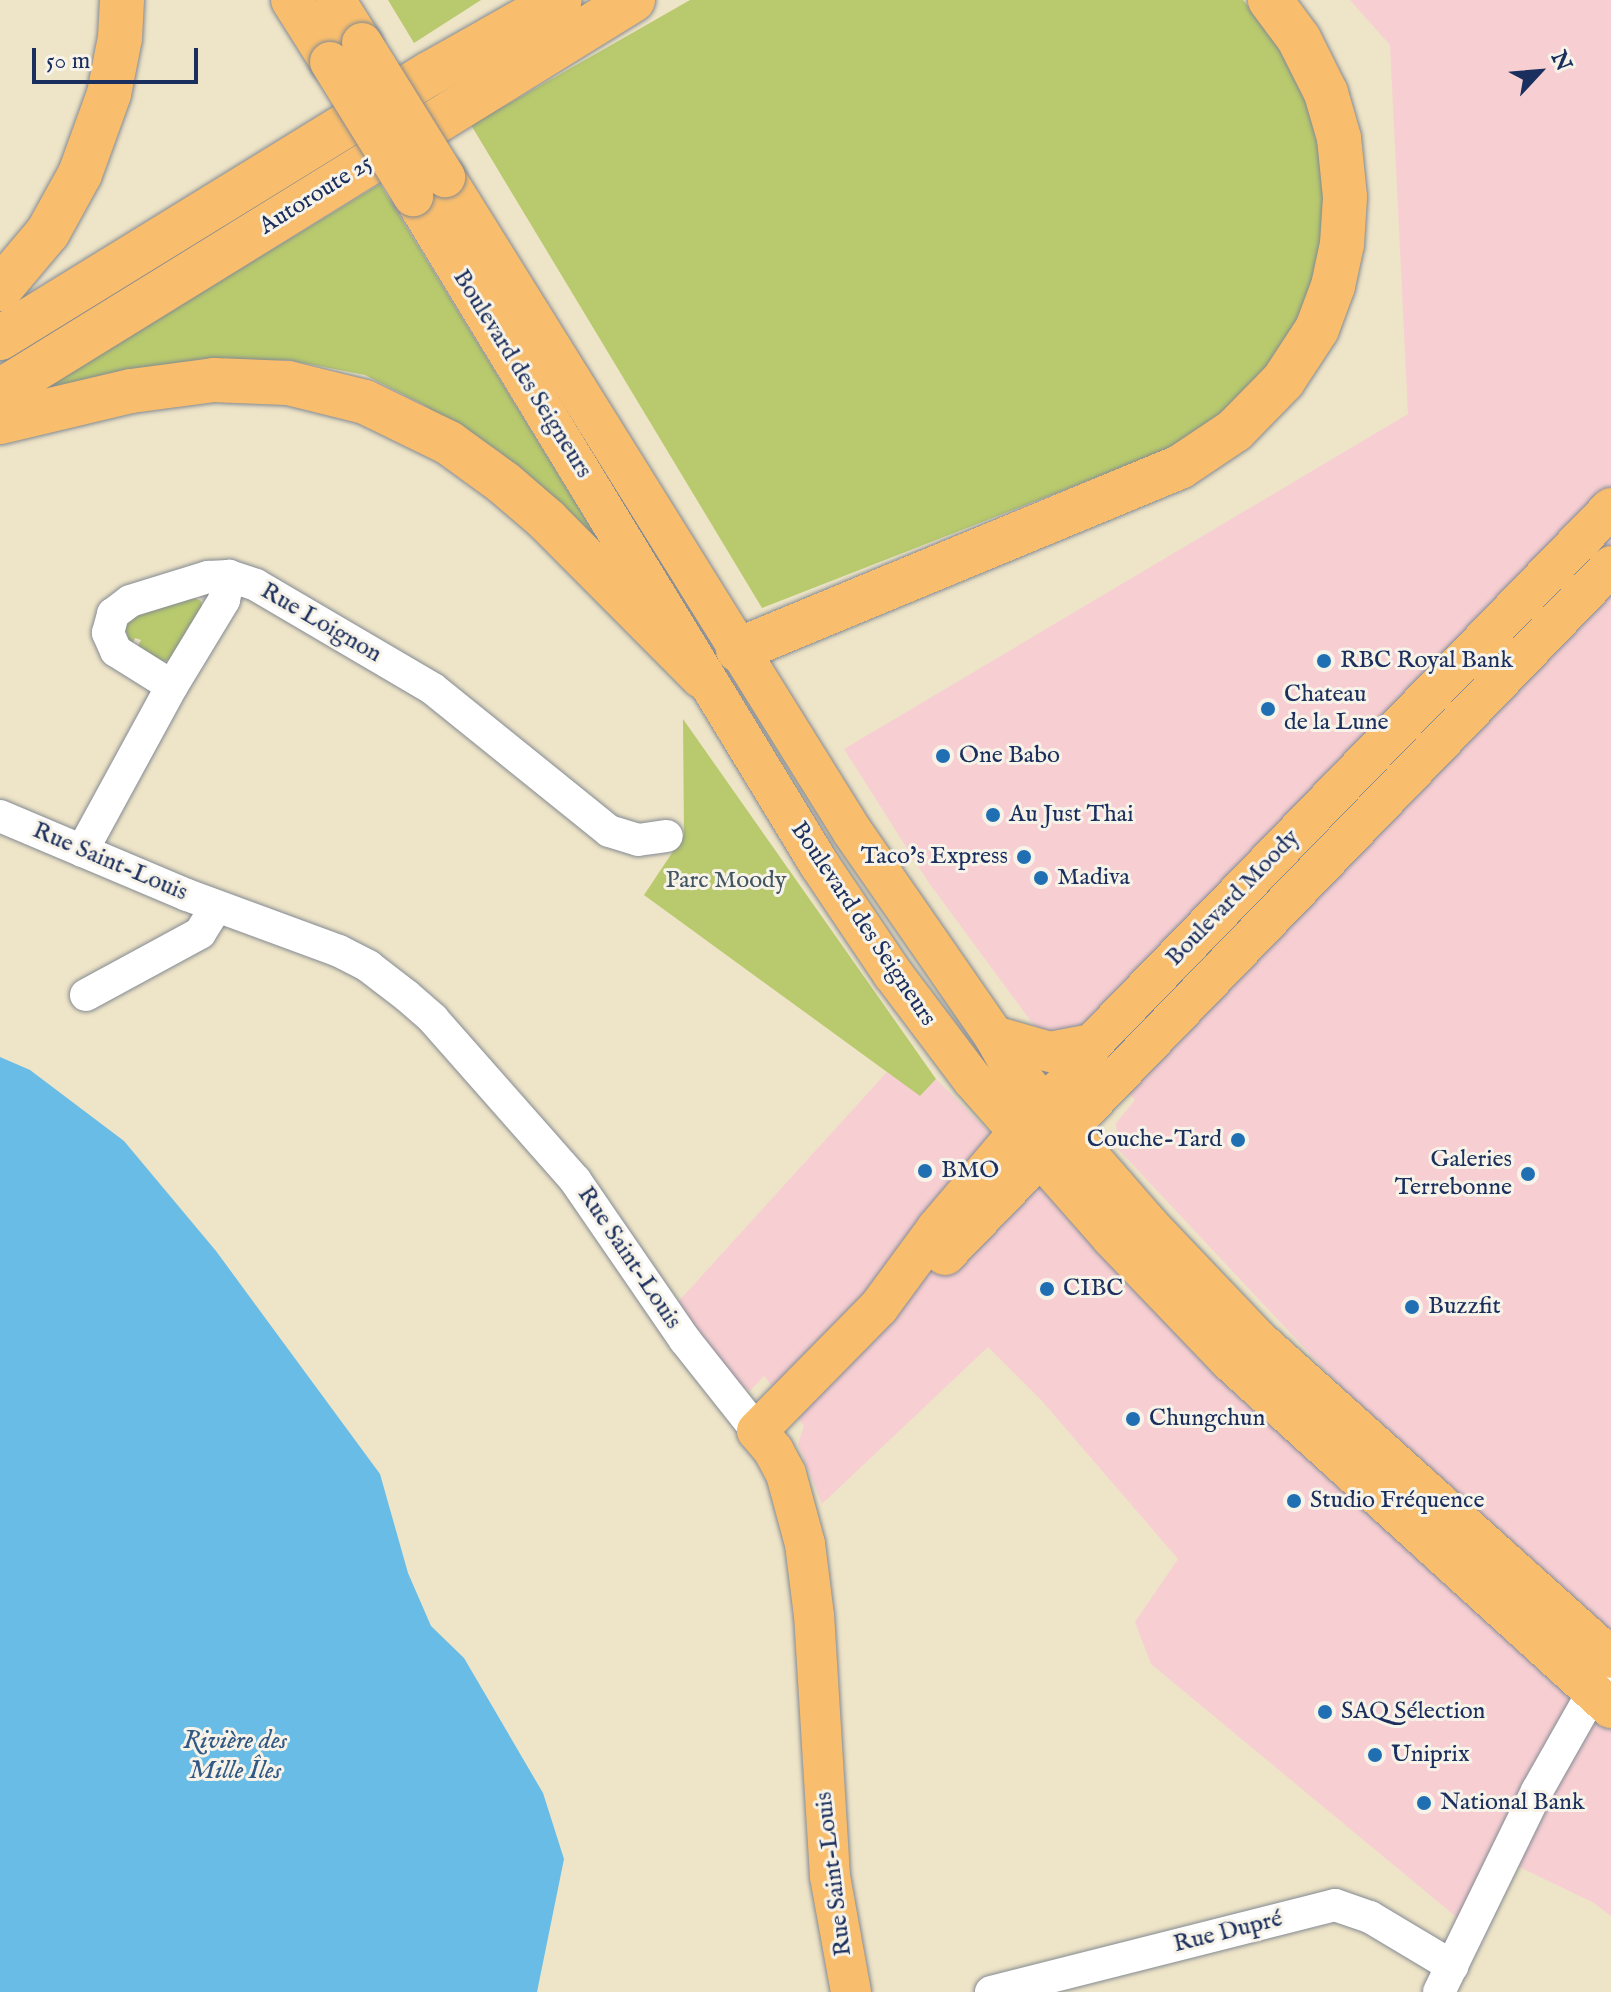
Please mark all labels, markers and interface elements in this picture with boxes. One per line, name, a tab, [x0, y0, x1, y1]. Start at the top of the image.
scale bar	[36, 32, 202, 82]
north arrow	[1499, 32, 1579, 112]
text: 50 m	[46, 46, 90, 77]
text: N	[1544, 47, 1577, 76]
street label: Autoroute 25	[254, 149, 378, 241]
street label: Boulevard des Seigneurs	[446, 265, 598, 483]
street label: Rue Loignon	[255, 577, 387, 669]
place label: RBC Royal Bank	[1340, 647, 1513, 675]
marker: RBC Royal Bank	[1315, 652, 1333, 670]
place label: Chateau de la Lune	[1284, 681, 1389, 737]
marker: Chateau de la Lune	[1259, 700, 1277, 718]
place label: One Babo	[959, 742, 1060, 770]
marker: One Babo	[934, 747, 952, 765]
place label: Au Just Thai	[1009, 801, 1134, 829]
marker: Au Just Thai	[984, 806, 1002, 824]
street label: Rue Saint-Louis	[28, 816, 192, 908]
street label: Boulevard des Seigneurs	[784, 816, 942, 1032]
street label: Boulevard Moody	[1160, 824, 1306, 972]
place label: Taco's Express	[861, 843, 1008, 871]
marker: Taco's Express	[1015, 848, 1033, 866]
place label: Madiva	[1057, 864, 1130, 892]
park label: Parc Moody	[665, 867, 787, 895]
marker: Madiva	[1032, 869, 1050, 887]
place label: Couche-Tard	[1087, 1126, 1222, 1154]
marker: Couche-Tard	[1229, 1131, 1247, 1149]
place label: Galeries Terrebonne	[1395, 1146, 1512, 1202]
place label: BMO	[941, 1157, 999, 1185]
marker: BMO	[916, 1162, 934, 1180]
marker: Galeries Terrebonne	[1519, 1165, 1537, 1183]
street label: Rue Saint-Louis	[571, 1181, 687, 1335]
place label: CIBC	[1063, 1275, 1124, 1303]
marker: CIBC	[1038, 1280, 1056, 1298]
place label: Buzzfit	[1428, 1293, 1501, 1321]
marker: Buzzfit	[1403, 1298, 1421, 1316]
place label: Chungchun	[1149, 1405, 1265, 1433]
marker: Chungchun	[1124, 1410, 1142, 1428]
place label: Studio Fréquence	[1310, 1487, 1484, 1515]
marker: Studio Fréquence	[1285, 1492, 1303, 1510]
place label: SAQ Sélection	[1341, 1698, 1485, 1726]
marker: SAQ Sélection	[1316, 1703, 1334, 1721]
water label: Rivière des Mille Îles	[183, 1725, 287, 1786]
place label: Uniprix	[1391, 1741, 1470, 1769]
marker: Uniprix	[1366, 1746, 1384, 1764]
place label: National Bank	[1440, 1789, 1585, 1817]
street label: Rue Saint-Louis	[810, 1790, 858, 1958]
marker: National Bank	[1415, 1794, 1433, 1812]
street label: Rue Dupré	[1171, 1905, 1285, 1959]

